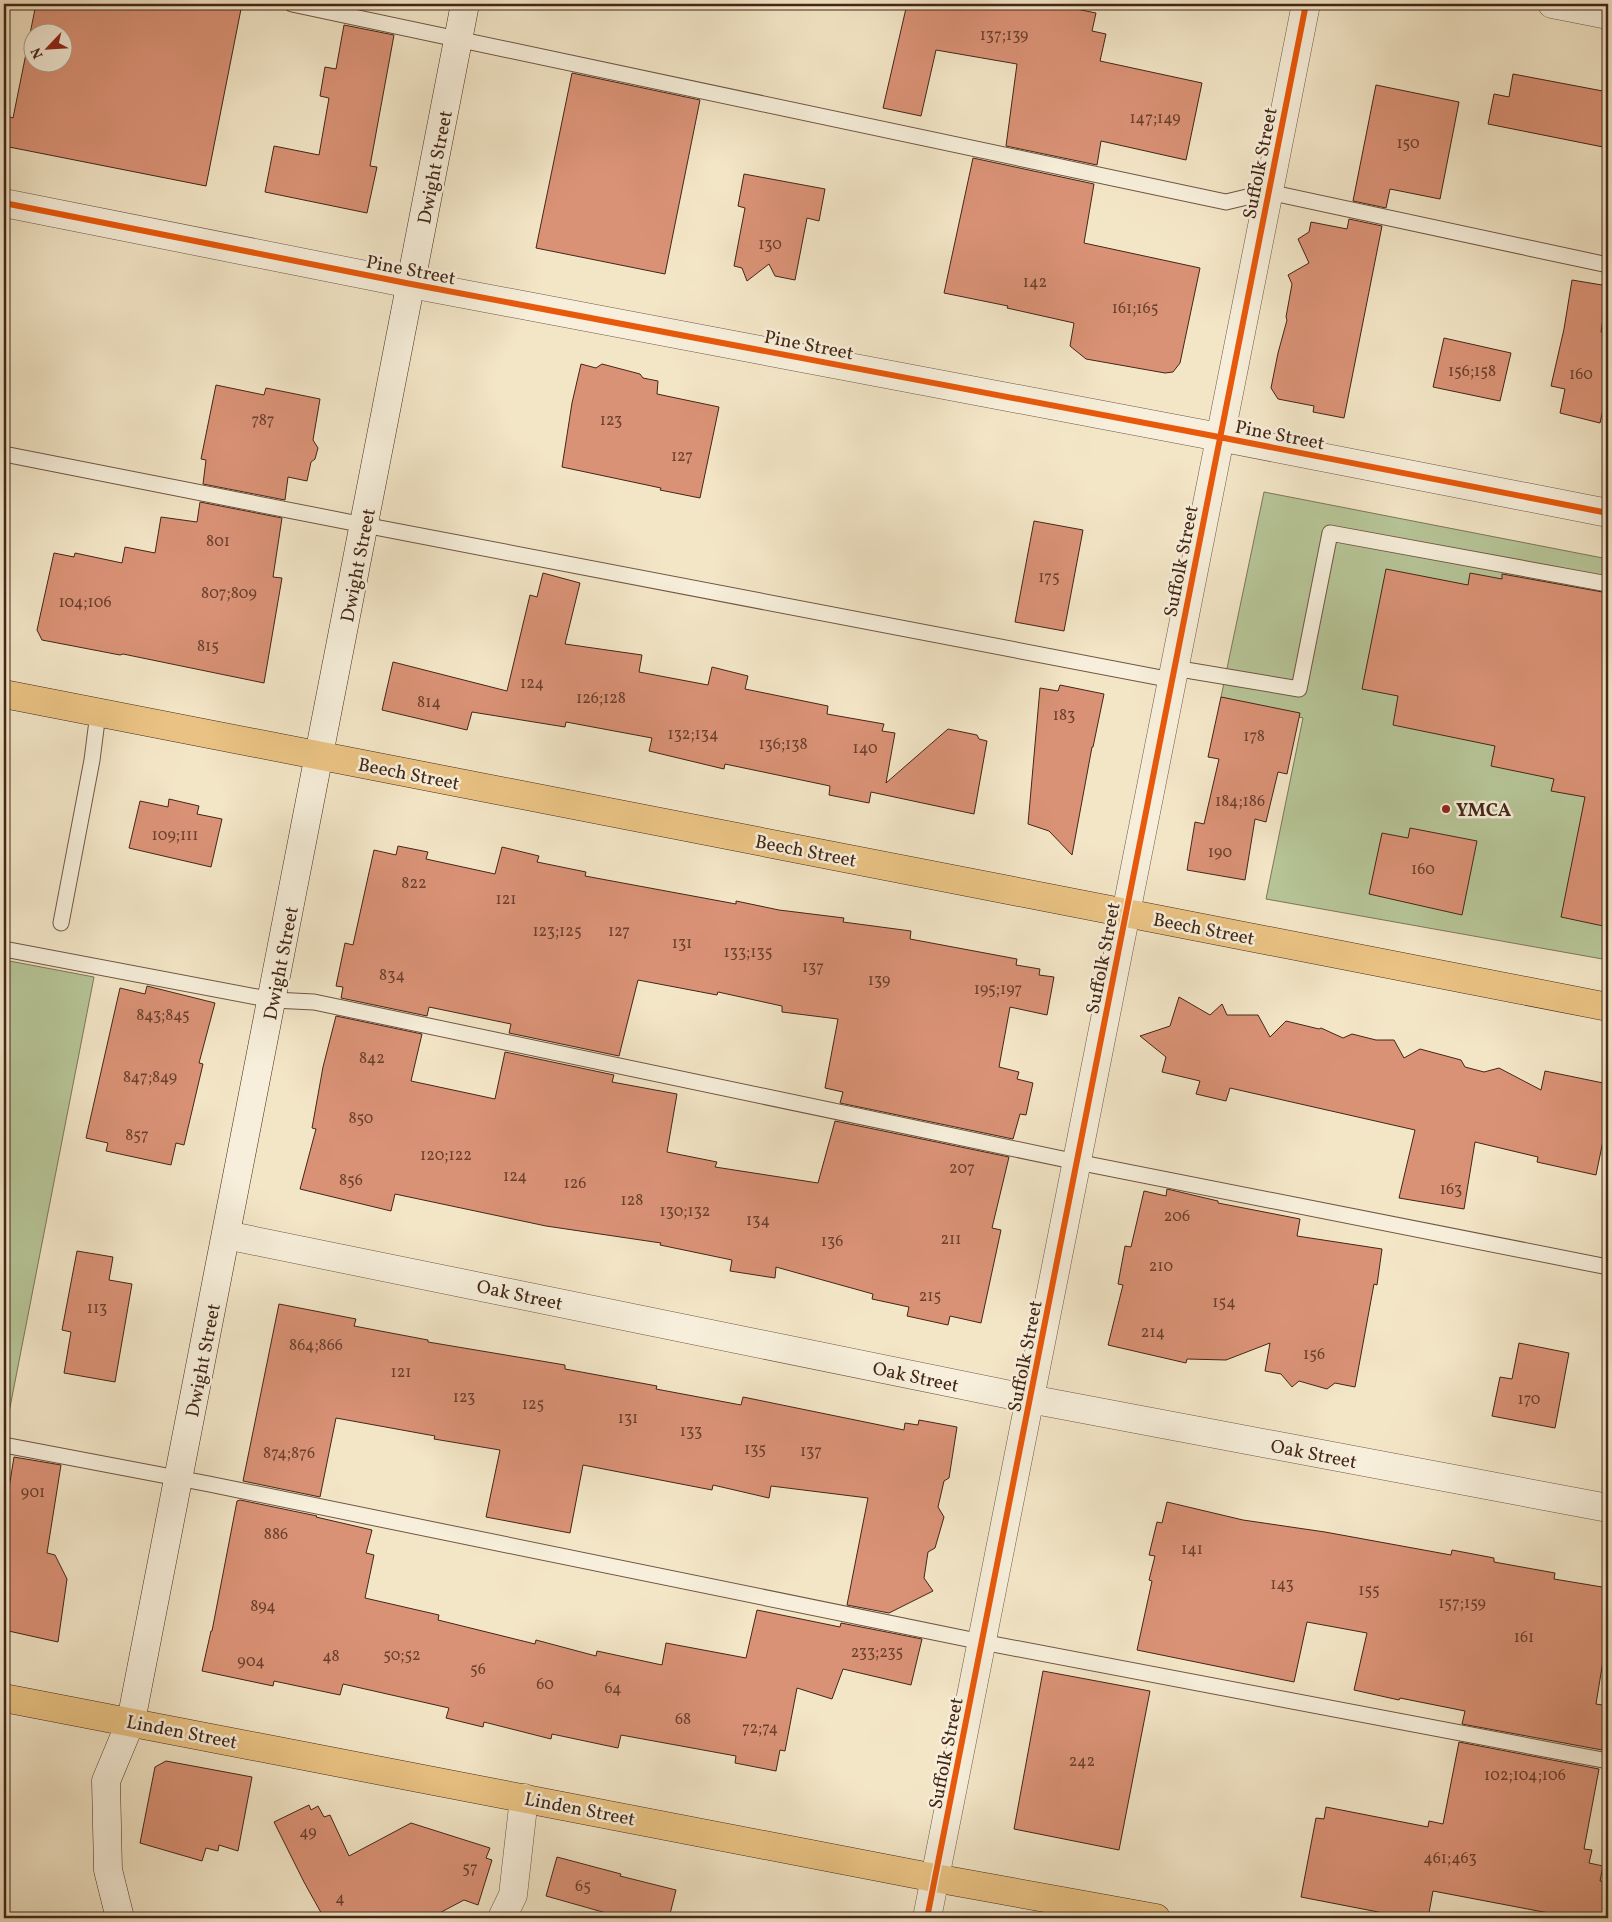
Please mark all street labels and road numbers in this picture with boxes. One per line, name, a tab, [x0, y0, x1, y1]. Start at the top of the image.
street label: Suffolk Street	[1237, 105, 1285, 222]
street label: Dwight Street	[412, 108, 460, 227]
street label: Pine Street	[364, 250, 458, 292]
street label: Pine Street	[762, 325, 856, 367]
street label: Pine Street	[1233, 415, 1327, 457]
street label: Suffolk Street	[1158, 503, 1206, 620]
street label: Dwight Street	[335, 506, 383, 625]
street label: Beech Street	[356, 752, 462, 798]
street label: Beech Street	[753, 829, 859, 875]
street label: Suffolk Street	[1080, 900, 1128, 1017]
street label: Dwight Street	[258, 904, 306, 1023]
street label: Beech Street	[1151, 907, 1257, 953]
street label: Oak Street	[474, 1274, 565, 1318]
street label: Suffolk Street	[1002, 1298, 1050, 1415]
street label: Dwight Street	[180, 1301, 228, 1420]
street label: Oak Street	[870, 1356, 961, 1400]
street label: Oak Street	[1268, 1434, 1359, 1476]
street label: Suffolk Street	[923, 1695, 971, 1812]
street label: Linden Street	[124, 1709, 240, 1757]
street label: Linden Street	[522, 1786, 638, 1834]

